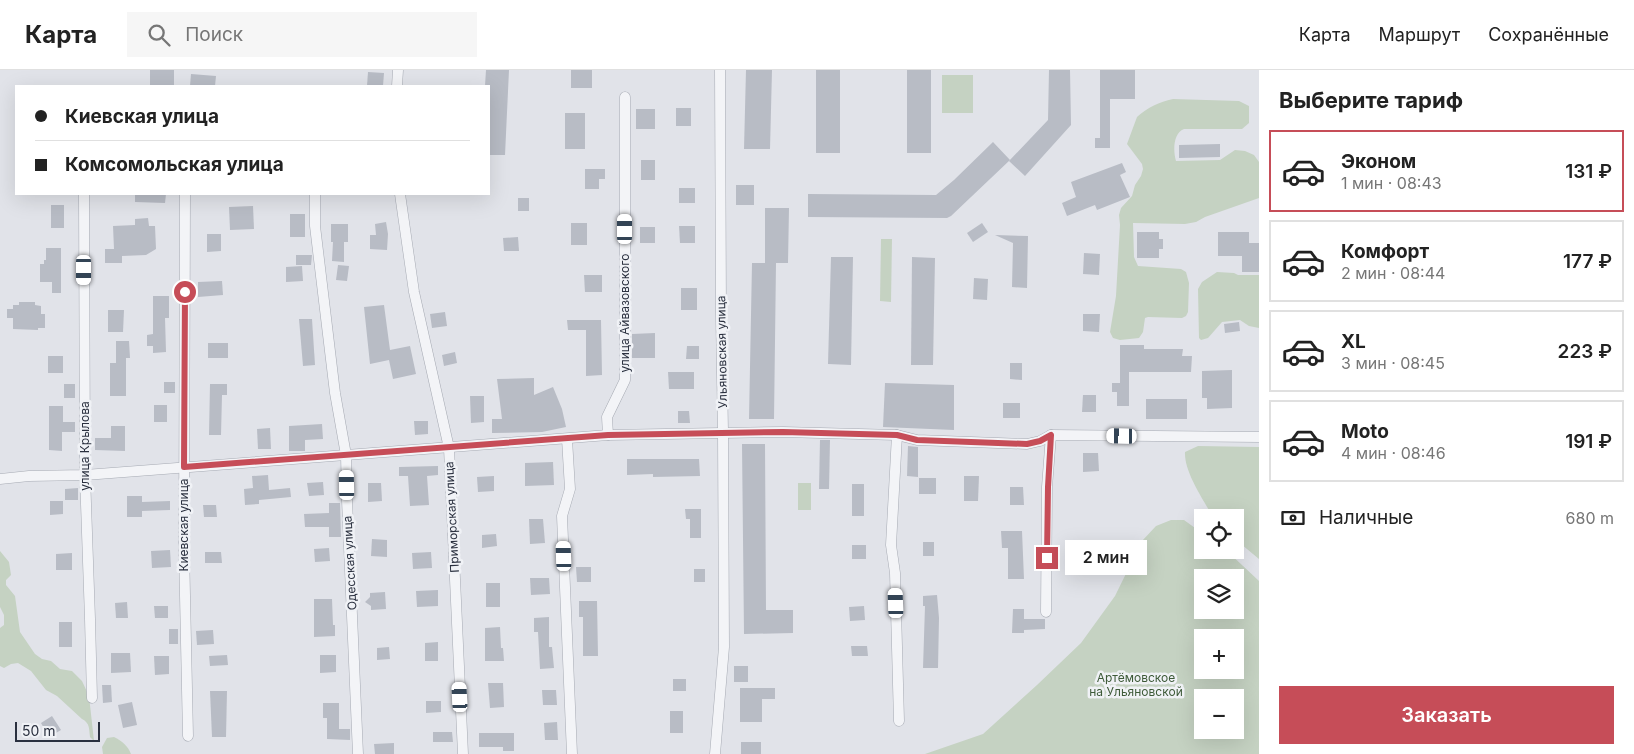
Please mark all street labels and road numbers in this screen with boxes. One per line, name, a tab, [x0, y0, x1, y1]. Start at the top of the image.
street label: улица Айвазовского	[617, 254, 632, 372]
street label: Ульяновская улица	[713, 295, 730, 409]
street label: улица Крылова	[77, 401, 92, 491]
street label: Приморская улица	[441, 461, 462, 573]
street label: Киевская улица	[176, 478, 191, 572]
street label: Одесская улица	[340, 515, 359, 611]

